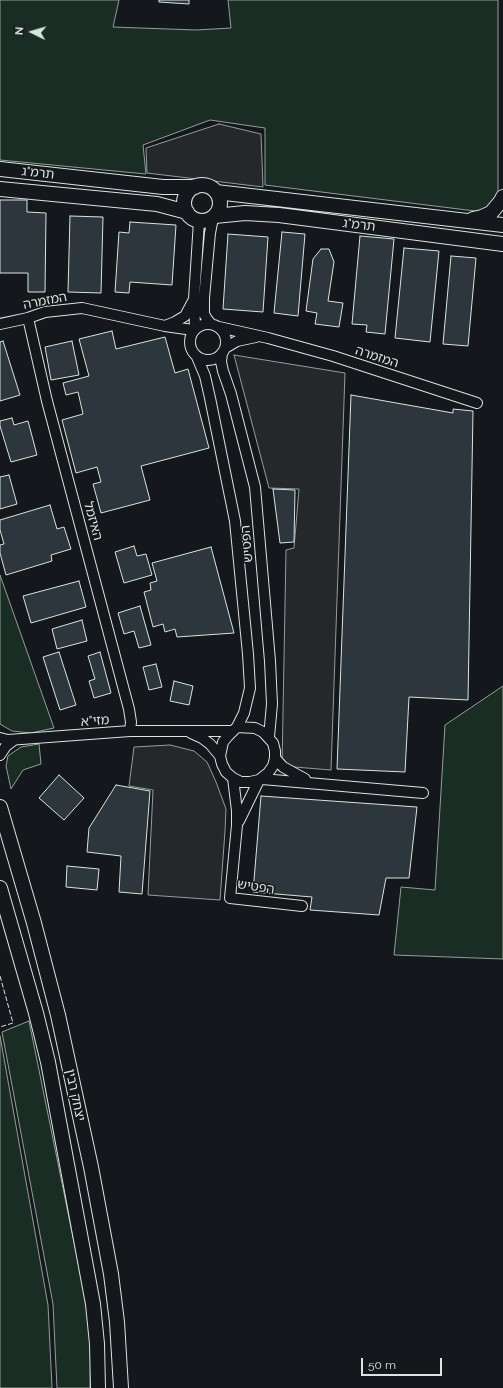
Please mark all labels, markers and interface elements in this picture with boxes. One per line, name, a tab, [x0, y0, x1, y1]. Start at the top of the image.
north arrow	[12, 12, 52, 52]
text: N	[13, 26, 26, 36]
street label: תרמ"ג	[21, 164, 55, 182]
street label: תרמ"ג	[342, 215, 376, 235]
street label: המזמרה	[22, 289, 68, 313]
street label: המזמרה	[353, 343, 401, 371]
street label: האיזמל	[80, 500, 106, 542]
street label: הפטיש	[238, 525, 256, 563]
street label: מזי"א	[80, 712, 110, 730]
street label: הפטיש	[236, 876, 276, 898]
street label: יצחק רבין	[62, 1067, 88, 1123]
scale bar	[363, 1350, 444, 1376]
text: 50 m	[368, 1358, 396, 1372]

